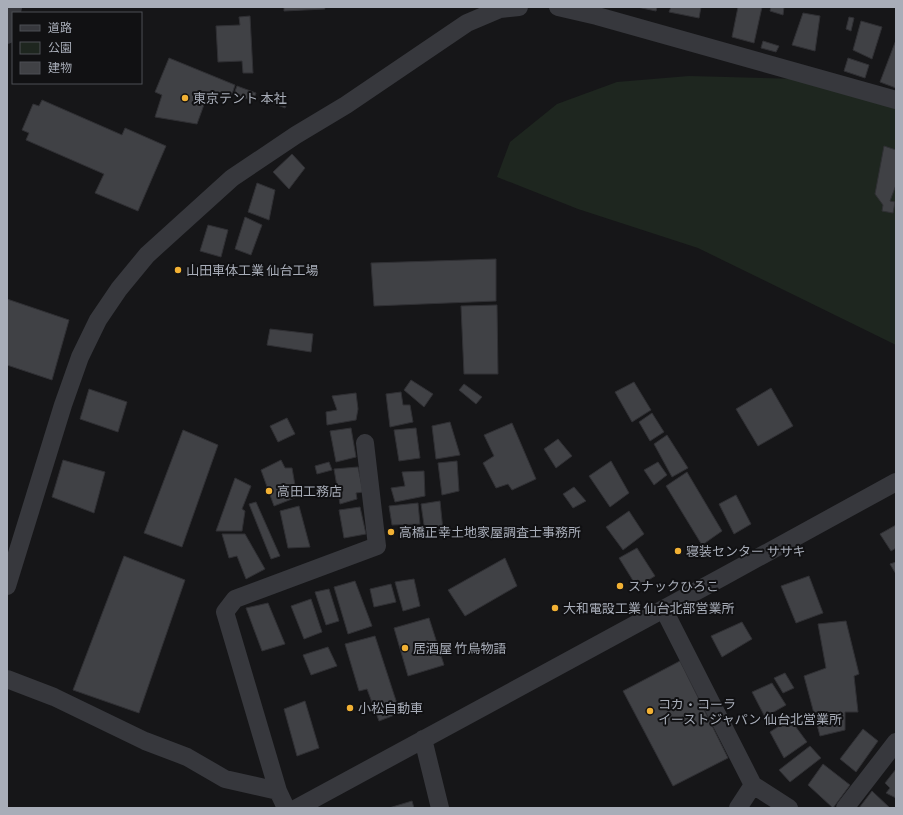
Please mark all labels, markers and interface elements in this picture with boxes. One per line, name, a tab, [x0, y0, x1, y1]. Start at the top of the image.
legend	[12, 12, 142, 84]
text: 道路	[48, 20, 72, 34]
text: 公園	[48, 40, 72, 54]
text: 建物	[48, 60, 72, 74]
place label: 東京テント 本社	[193, 90, 287, 106]
marker: 東京テント 本社	[180, 93, 190, 103]
place label: 山田車体工業 仙台工場	[186, 262, 319, 278]
marker: 山田車体工業 仙台工場	[173, 265, 183, 275]
place label: 高田工務店	[277, 483, 342, 499]
marker: 高田工務店	[264, 486, 274, 496]
place label: 高橋正幸土地家屋調査士事務所	[399, 524, 581, 540]
marker: 高橋正幸土地家屋調査士事務所	[386, 527, 396, 537]
place label: 寝装センター ササキ	[686, 543, 806, 559]
marker: 寝装センター ササキ	[673, 546, 683, 556]
place label: スナックひろこ	[628, 578, 719, 594]
marker: スナックひろこ	[615, 581, 625, 591]
place label: 大和電設工業 仙台北部営業所	[563, 600, 735, 616]
marker: 大和電設工業 仙台北部営業所	[550, 603, 560, 613]
place label: 居酒屋 竹鳥物語	[413, 640, 507, 656]
marker: 居酒屋 竹鳥物語	[400, 643, 410, 653]
place label: コカ・コーラ イーストジャパン 仙台北営業所	[658, 696, 842, 727]
place label: 小松自動車	[358, 700, 423, 716]
marker: 小松自動車	[345, 703, 355, 713]
marker: コカ・コーラ イーストジャパン 仙台北営業所	[645, 706, 655, 716]

